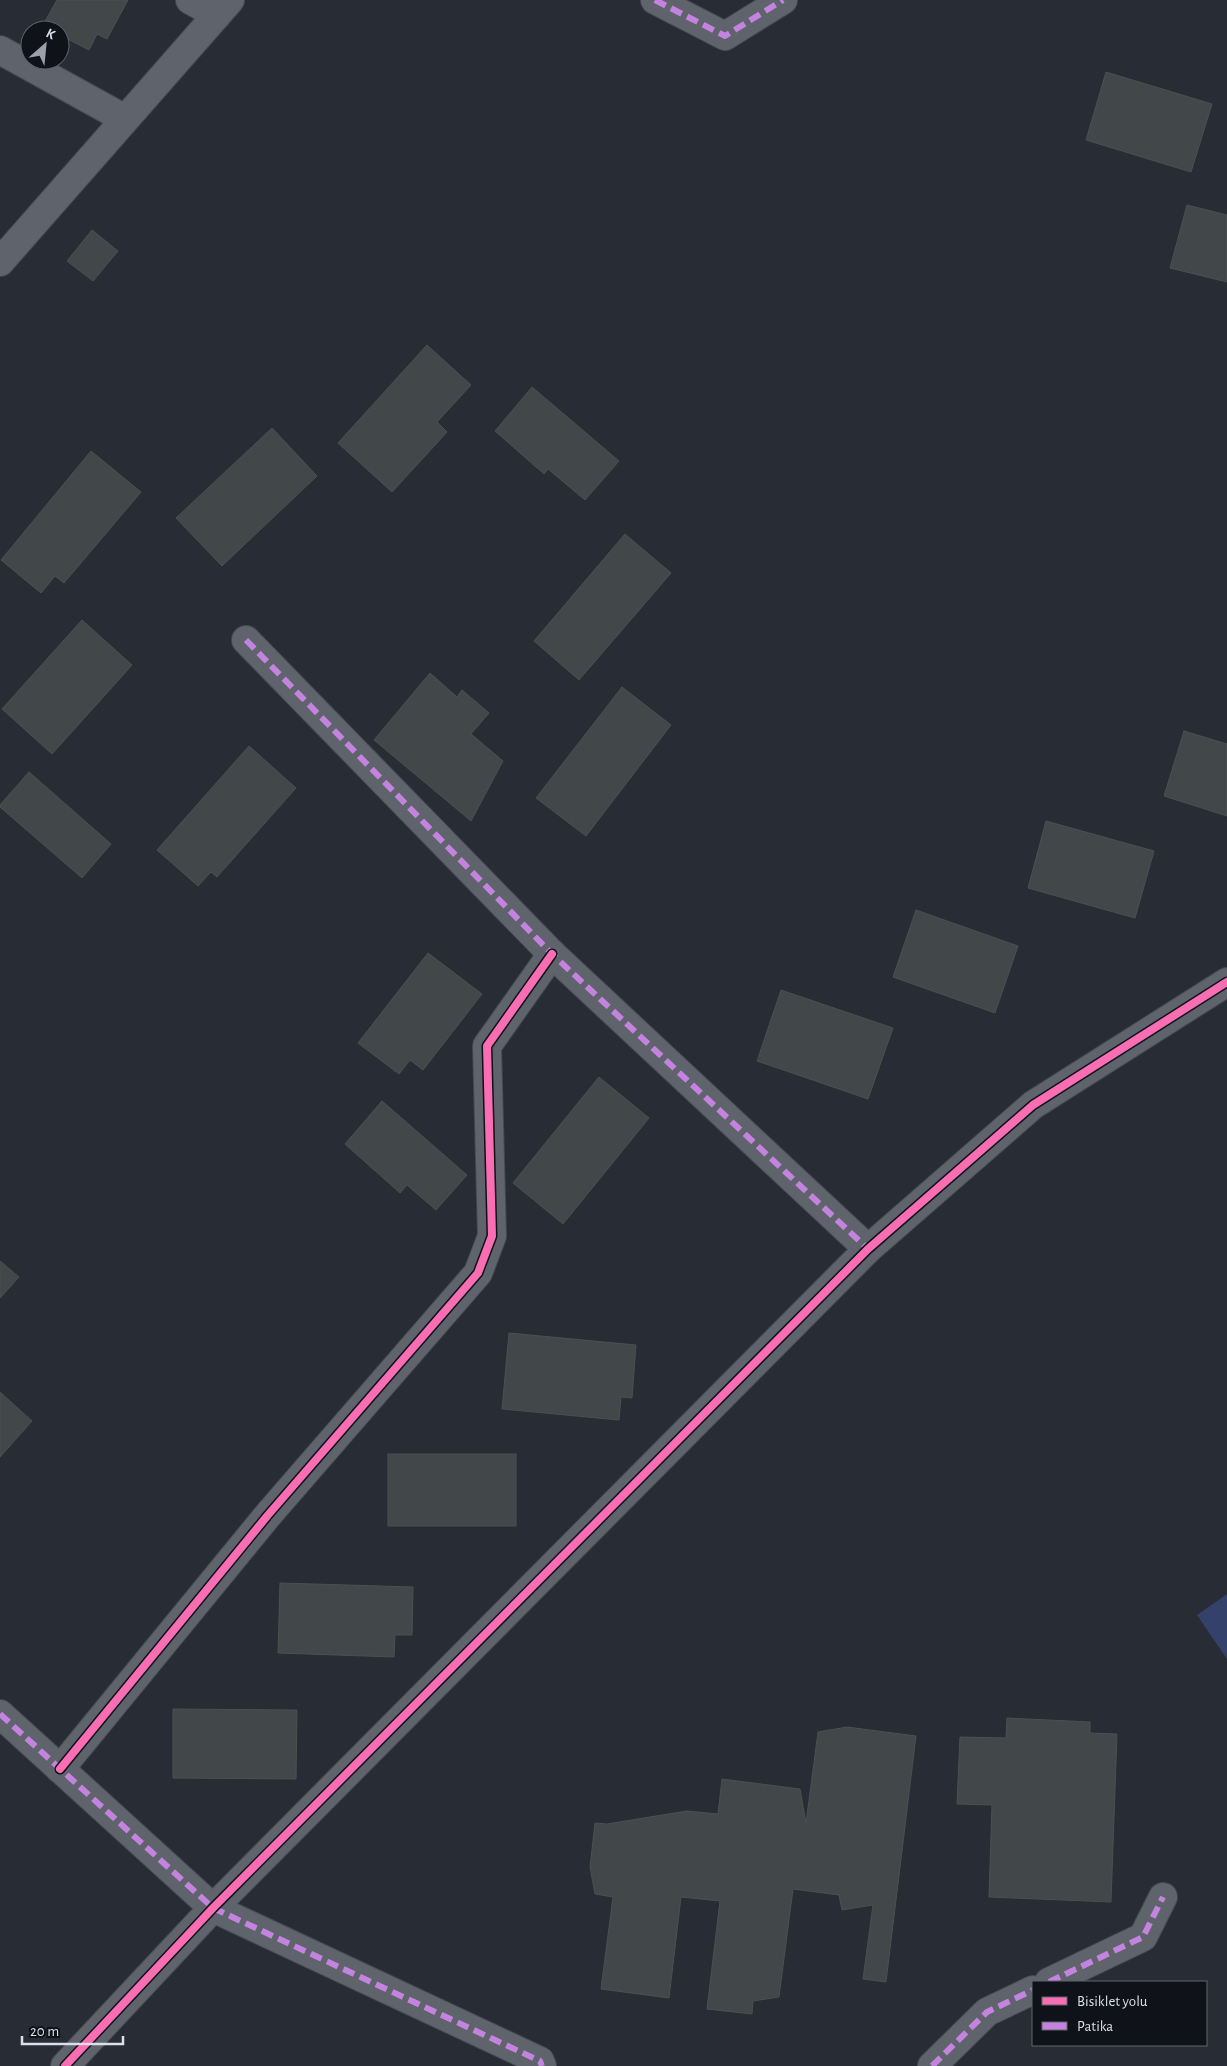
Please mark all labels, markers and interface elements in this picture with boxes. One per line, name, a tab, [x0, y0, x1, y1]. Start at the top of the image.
north arrow	[20, 20, 70, 70]
text: K	[44, 26, 58, 43]
legend	[1032, 1981, 1207, 2046]
text: Bisiklet yolu	[1077, 1994, 1148, 2009]
scale bar	[22, 2014, 124, 2046]
text: Patika	[1077, 2019, 1113, 2034]
text: 20 m	[30, 2024, 59, 2039]

